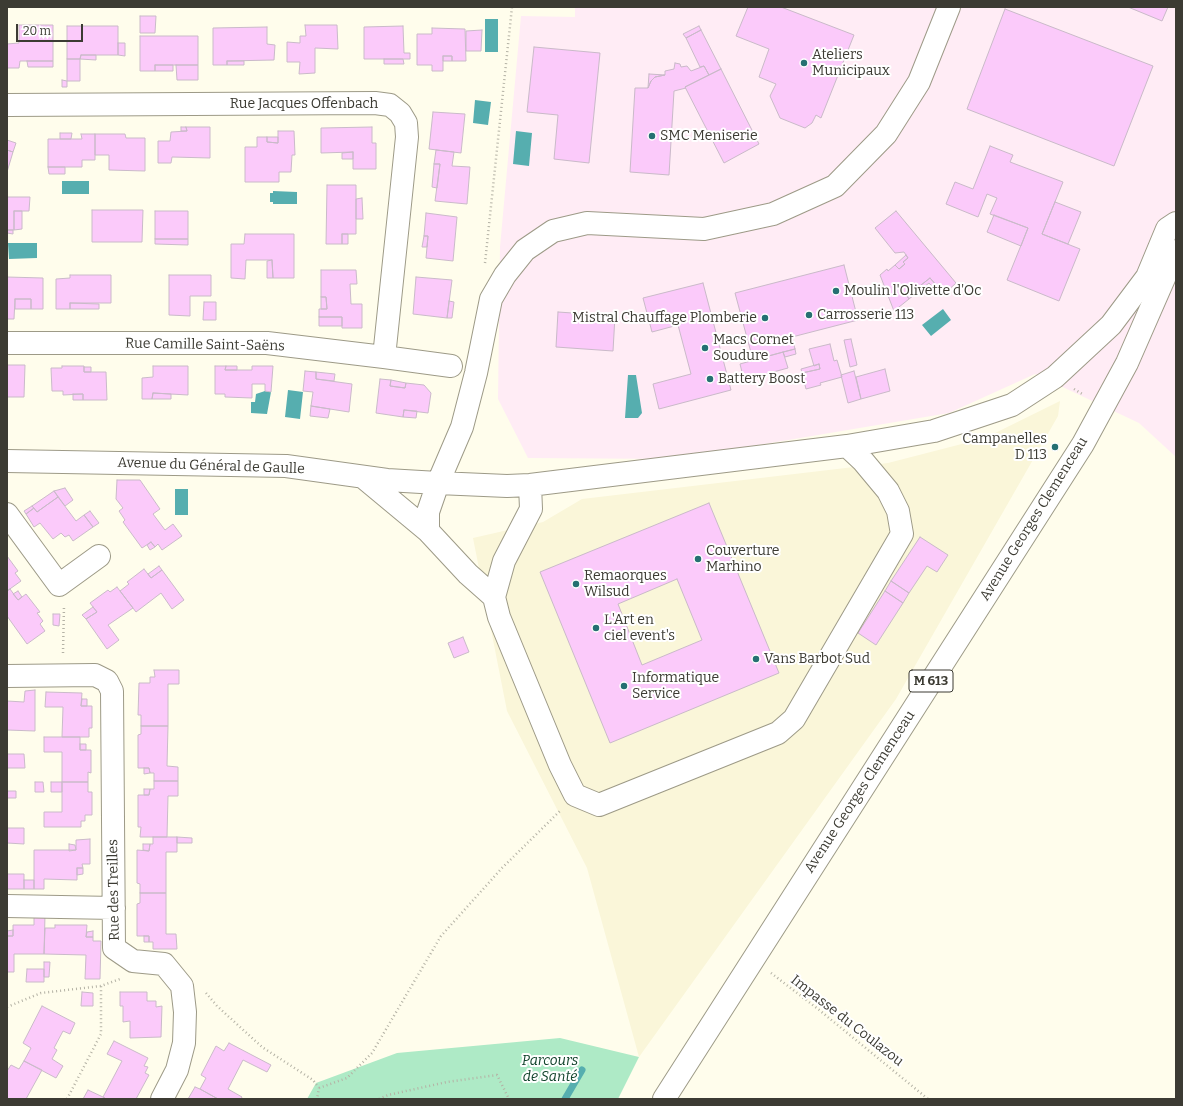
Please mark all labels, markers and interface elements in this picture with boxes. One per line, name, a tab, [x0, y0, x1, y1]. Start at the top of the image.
scale bar	[18, 16, 85, 42]
text: 20 m	[23, 24, 51, 38]
place label: Ateliers Municipaux	[812, 47, 890, 80]
marker: Ateliers Municipaux	[799, 58, 809, 68]
street label: Rue Jacques Offenbach	[230, 96, 378, 112]
place label: SMC Meniserie	[660, 128, 758, 144]
marker: SMC Meniserie	[647, 131, 657, 141]
place label: Moulin l'Olivette d'Oc	[844, 283, 981, 299]
marker: Moulin l'Olivette d'Oc	[831, 286, 841, 296]
place label: Carrosserie 113	[817, 307, 914, 323]
place label: Mistral Chauffage Plomberie	[572, 310, 757, 326]
marker: Carrosserie 113	[804, 310, 814, 320]
marker: Mistral Chauffage Plomberie	[760, 313, 770, 323]
place label: Macs Cornet Soudure	[713, 332, 794, 364]
street label: Rue Camille Saint-Saëns	[125, 335, 285, 355]
marker: Macs Cornet Soudure	[700, 343, 710, 353]
place label: Battery Boost	[718, 371, 805, 387]
marker: Battery Boost	[705, 374, 715, 384]
place label: Campanelles D 113	[962, 431, 1047, 464]
street label: Avenue Georges Clemenceau	[977, 434, 1091, 604]
marker: Campanelles D 113	[1050, 442, 1060, 452]
street label: Avenue du Général de Gaulle	[117, 454, 305, 478]
place label: Couverture Marhino	[706, 543, 779, 576]
marker: Couverture Marhino	[693, 554, 703, 564]
place label: Remaorques Wilsud	[584, 568, 667, 600]
marker: Remaorques Wilsud	[571, 579, 581, 589]
place label: L'Art en ciel event's	[604, 612, 675, 644]
marker: L'Art en ciel event's	[591, 623, 601, 633]
place label: Vans Barbot Sud	[764, 651, 870, 667]
marker: Vans Barbot Sud	[751, 654, 761, 664]
place label: Informatique Service	[632, 670, 719, 702]
road number: M 613	[909, 670, 953, 692]
marker: Informatique Service	[619, 681, 629, 691]
street label: Avenue Georges Clemenceau	[801, 708, 919, 876]
street label: Rue des Treilles	[105, 839, 123, 941]
street label: Impasse du Coulazou	[787, 972, 907, 1070]
park label: Parcours de Santé	[522, 1053, 578, 1086]

